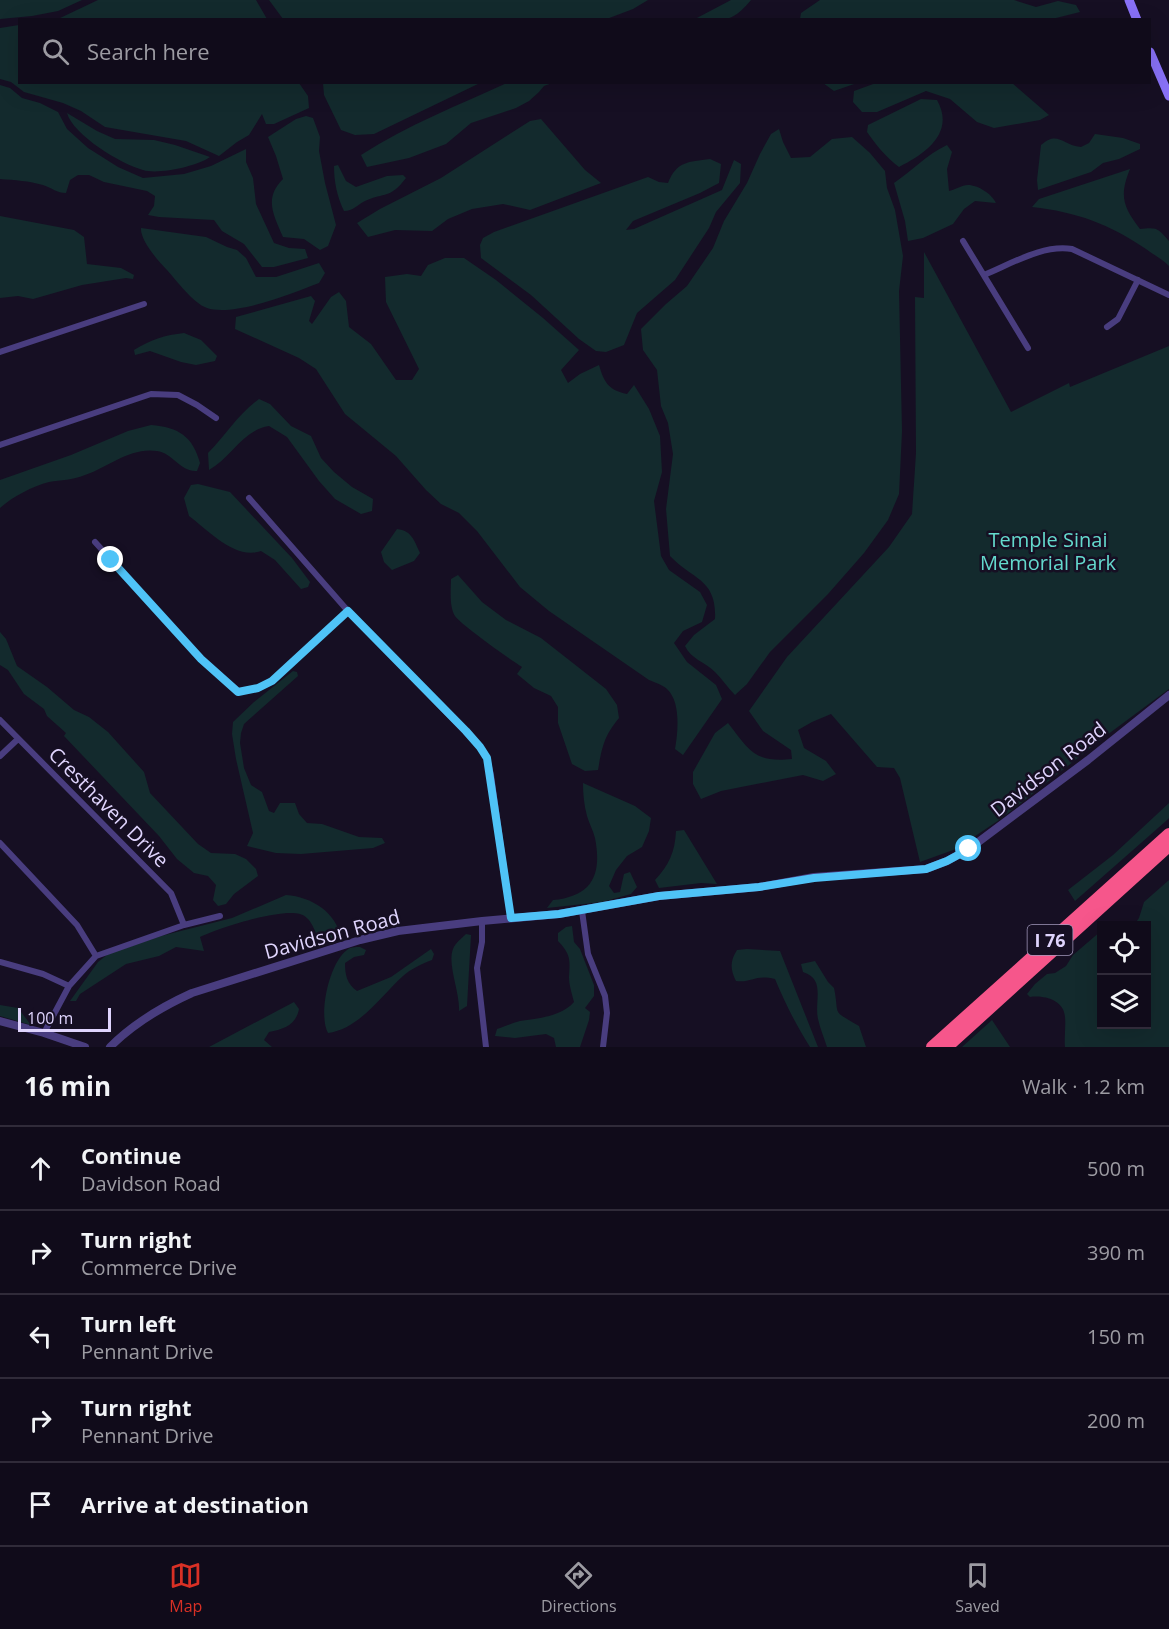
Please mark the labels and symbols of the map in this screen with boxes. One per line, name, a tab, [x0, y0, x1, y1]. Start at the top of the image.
park label: Temple Sinai Memorial Park	[980, 526, 1117, 576]
route end	[97, 546, 123, 572]
street label: Davidson Road	[985, 715, 1111, 823]
street label: Cresthaven Drive	[43, 741, 175, 873]
route start	[955, 835, 981, 861]
street label: Davidson Road	[261, 903, 403, 965]
road number: I 76	[1028, 925, 1072, 955]
scale bar	[18, 1005, 111, 1032]

